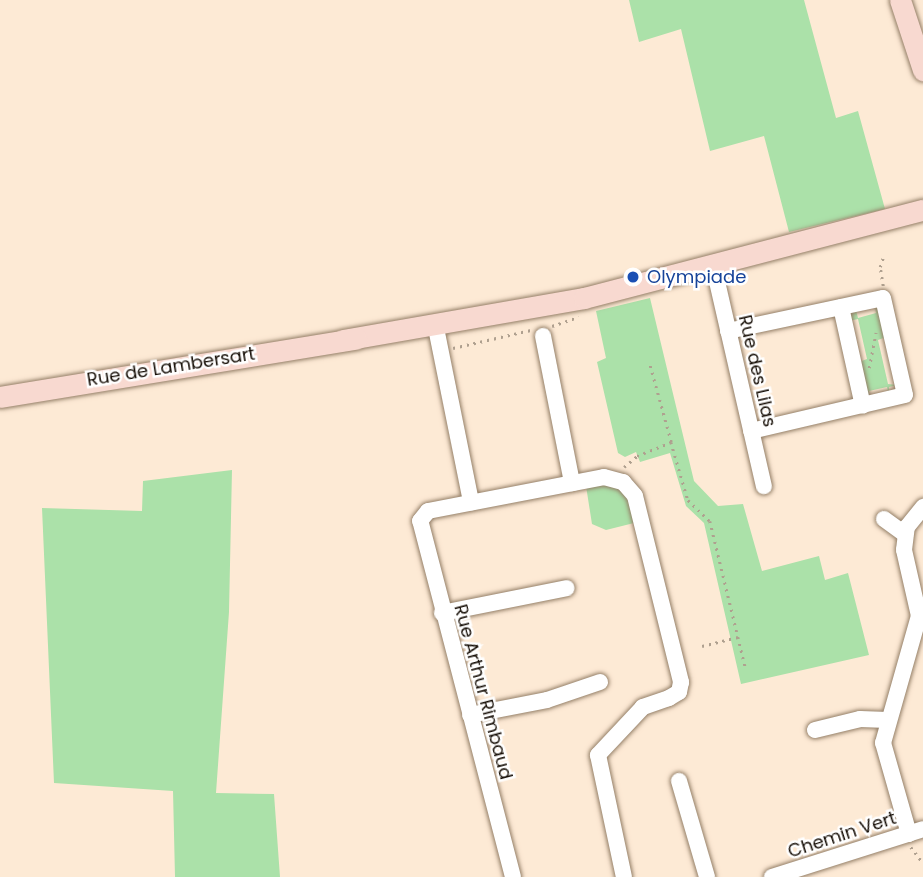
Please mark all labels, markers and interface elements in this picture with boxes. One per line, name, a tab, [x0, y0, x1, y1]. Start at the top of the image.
place label: Olympiade	[647, 266, 746, 288]
marker: Olympiade	[625, 269, 641, 285]
street label: Rue des Lilas	[734, 313, 780, 429]
street label: Rue de Lambersart	[85, 343, 257, 391]
street label: Rue Arthur Rimbaud	[449, 602, 517, 782]
street label: Chemin Vert	[785, 807, 899, 863]

